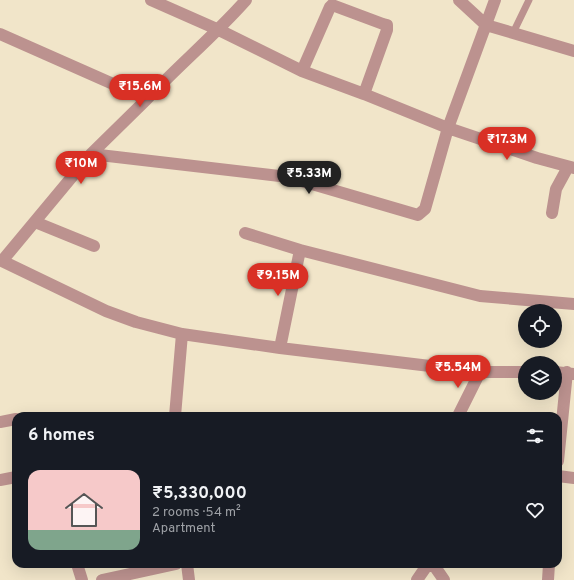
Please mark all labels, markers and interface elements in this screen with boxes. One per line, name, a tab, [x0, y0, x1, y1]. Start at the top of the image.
pin: ₹15.6M	[107, 74, 173, 108]
text: ₹15.6M	[118, 79, 162, 95]
pin: ₹17.3M	[474, 127, 540, 161]
text: ₹17.3M	[487, 132, 527, 148]
pin: ₹10M	[57, 151, 105, 185]
text: ₹10M	[65, 156, 97, 172]
pin: ₹5.33M	[276, 161, 342, 195]
text: ₹5.33M	[286, 166, 332, 182]
pin: ₹9.15M	[245, 263, 311, 297]
text: ₹9.15M	[256, 268, 300, 284]
map controls	[518, 304, 562, 400]
button: locate	[518, 304, 562, 348]
pin: ₹5.54M	[425, 355, 491, 389]
button: layers	[518, 356, 562, 400]
text: ₹5.54M	[435, 360, 481, 376]
text: 6 homes	[28, 425, 95, 447]
icon: filters	[524, 425, 546, 447]
text: ₹5,330,000	[152, 483, 247, 505]
icon: home	[60, 486, 108, 534]
icon: heart	[524, 499, 546, 521]
text: 2 rooms · 54 m²	[152, 505, 241, 521]
text: Apartment	[152, 521, 215, 537]

